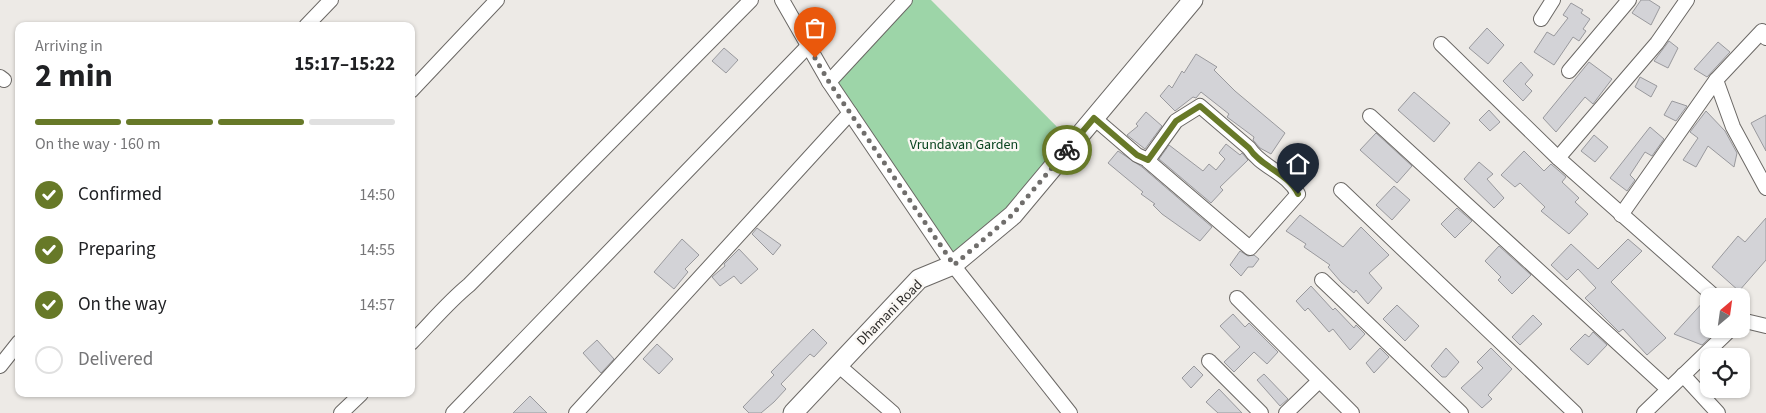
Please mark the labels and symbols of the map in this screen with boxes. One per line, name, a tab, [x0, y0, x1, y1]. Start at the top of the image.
pin	[794, 7, 836, 58]
courier	[1042, 125, 1092, 175]
park label: Vrundavan Garden	[910, 135, 1018, 155]
pin	[1277, 143, 1319, 194]
street label: Dhamani Road	[852, 275, 927, 350]
north arrow	[1700, 288, 1750, 338]

